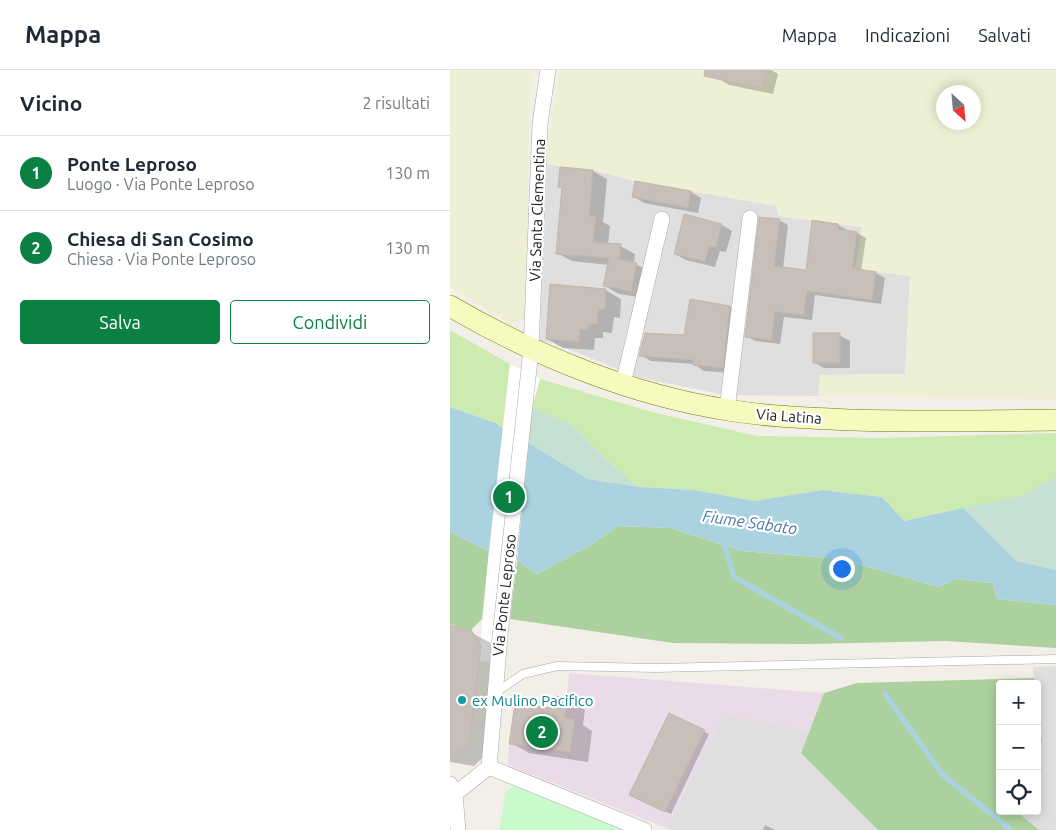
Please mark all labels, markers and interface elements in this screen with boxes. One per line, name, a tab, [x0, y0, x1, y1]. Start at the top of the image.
text: Mappa	[25, 21, 101, 48]
text: Mappa	[782, 25, 837, 45]
text: Indicazioni	[865, 25, 950, 45]
text: Salvati	[978, 25, 1031, 45]
north arrow	[936, 85, 981, 130]
text: Vicino	[20, 91, 82, 115]
text: 2 risultati	[362, 94, 430, 112]
street label: Via Santa Clementina	[526, 138, 548, 282]
text: Ponte Leproso	[67, 153, 197, 175]
text: 1	[31, 164, 41, 182]
text: 130 m	[385, 164, 430, 182]
text: Luogo · Via Ponte Leproso	[67, 175, 255, 193]
text: Chiesa di San Cosimo	[67, 228, 254, 250]
text: 2	[31, 239, 41, 257]
text: 130 m	[385, 239, 430, 257]
text: Chiesa · Via Ponte Leproso	[67, 250, 256, 268]
button: Salva	[20, 300, 220, 344]
button: Condividi	[230, 300, 430, 344]
street label: Via Latina	[755, 405, 823, 427]
pin: 1	[493, 478, 525, 516]
water label: Fiume Sabato	[702, 506, 799, 538]
street label: Via Ponte Leproso	[489, 533, 519, 657]
your location	[829, 556, 855, 582]
map controls	[996, 680, 1041, 815]
button: +	[996, 680, 1041, 725]
place label: ex Mulino Pacifico	[472, 692, 593, 709]
marker: ex Mulino Pacifico	[456, 694, 468, 706]
pin: 2	[526, 713, 558, 751]
button: −	[996, 725, 1041, 770]
button: locate	[996, 770, 1041, 815]

